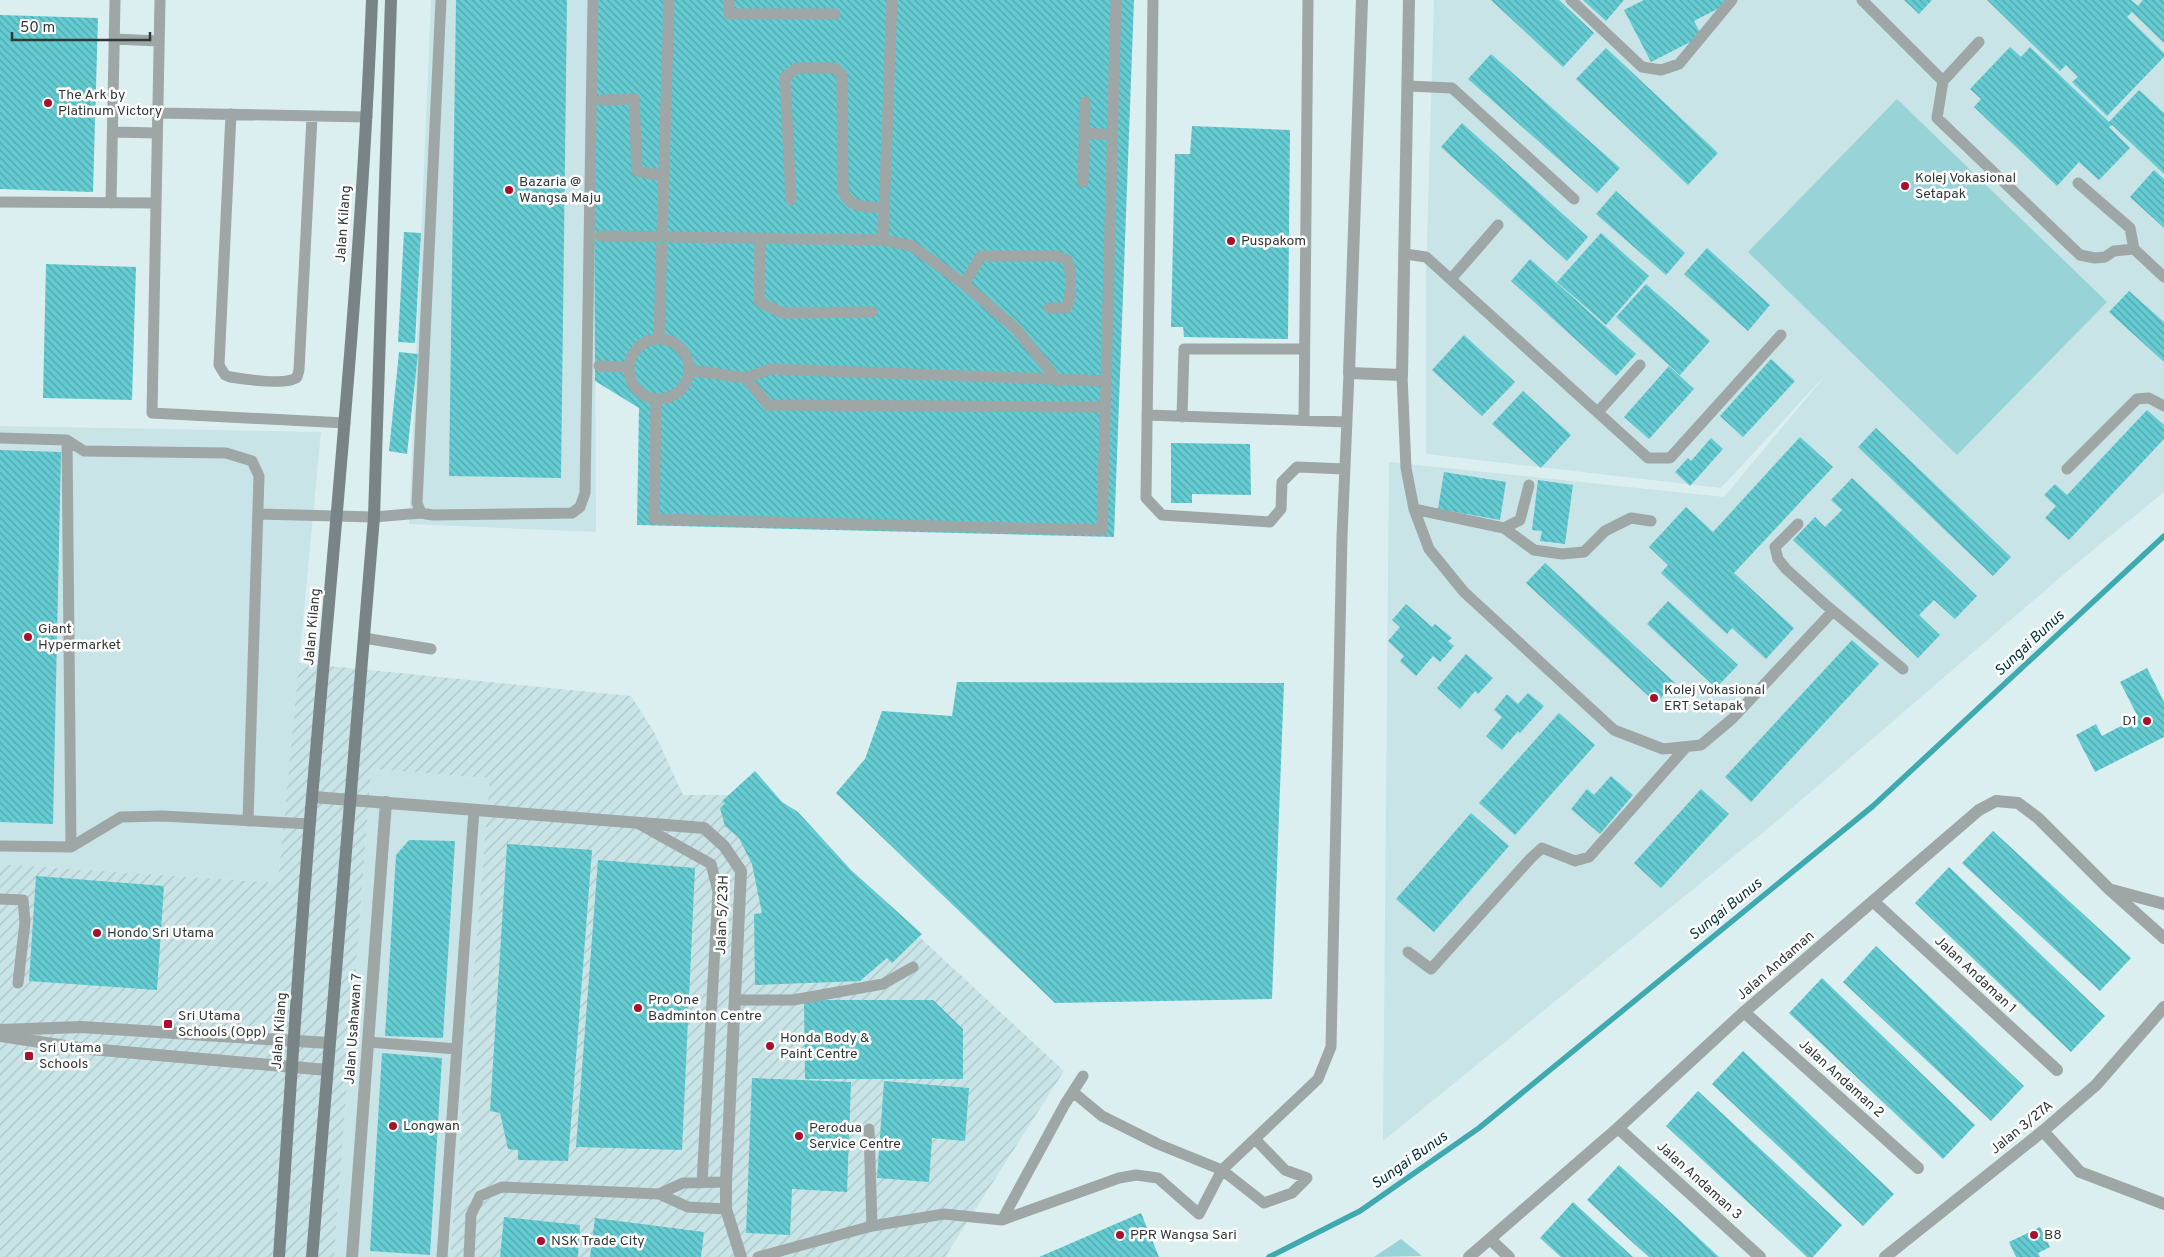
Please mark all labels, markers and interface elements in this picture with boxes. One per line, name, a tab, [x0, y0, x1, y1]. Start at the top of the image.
scale bar	[12, 10, 150, 42]
text: 50 m	[20, 19, 55, 38]
place label: The Ark by Platinum Victory	[58, 87, 162, 120]
marker: The Ark by Platinum Victory	[42, 97, 54, 109]
place label: Kolej Vokasional Setapak	[1915, 170, 2016, 203]
place label: Bazaria @ Wangsa Maju	[519, 174, 601, 207]
marker: Kolej Vokasional Setapak	[1899, 180, 1911, 192]
marker: Bazaria @ Wangsa Maju	[503, 184, 515, 196]
street label: Jalan Kilang	[333, 185, 355, 263]
place label: Puspakom	[1241, 233, 1306, 250]
marker: Puspakom	[1225, 235, 1237, 247]
street label: Jalan Kilang	[301, 588, 325, 666]
water label: Sungai Bunus	[1991, 607, 2069, 681]
place label: Giant Hypermarket	[38, 621, 121, 654]
marker: Giant Hypermarket	[22, 631, 34, 643]
place label: Kolej Vokasional ERT Setapak	[1664, 682, 1765, 715]
marker: Kolej Vokasional ERT Setapak	[1648, 692, 1660, 704]
place label: D1	[2122, 713, 2137, 730]
marker: D1	[2141, 715, 2153, 727]
street label: Jalan 5/23H	[713, 875, 733, 955]
water label: Sungai Bunus	[1686, 875, 1767, 945]
place label: Hondo Sri Utama	[107, 925, 214, 942]
marker: Hondo Sri Utama	[91, 927, 103, 939]
street label: Jalan Andaman	[1734, 928, 1818, 1004]
street label: Jalan Andaman 1	[1931, 933, 2019, 1017]
street label: Jalan Usahawan 7	[342, 973, 366, 1085]
street label: Jalan Kilang	[269, 992, 291, 1070]
place label: Pro One Badminton Centre	[648, 992, 762, 1025]
marker: Pro One Badminton Centre	[632, 1002, 644, 1014]
place label: Sri Utama Schools (Opp)	[178, 1008, 266, 1041]
marker: Sri Utama Schools (Opp)	[162, 1018, 174, 1030]
place label: Honda Body & Paint Centre	[780, 1030, 870, 1063]
street label: Jalan Andaman 2	[1795, 1036, 1887, 1122]
place label: Sri Utama Schools	[39, 1040, 101, 1073]
marker: Honda Body & Paint Centre	[764, 1040, 776, 1052]
marker: Sri Utama Schools	[23, 1050, 35, 1062]
street label: Jalan 3/27A	[1987, 1098, 2057, 1158]
place label: Longwan	[403, 1118, 460, 1135]
marker: Longwan	[387, 1120, 399, 1132]
place label: Perodua Service Centre	[809, 1120, 901, 1153]
water label: Sungai Bunus	[1368, 1128, 1452, 1194]
marker: Perodua Service Centre	[793, 1130, 805, 1142]
street label: Jalan Andaman 3	[1653, 1138, 1745, 1224]
place label: PPR Wangsa Sari	[1130, 1227, 1237, 1244]
place label: B8	[2044, 1227, 2062, 1244]
marker: PPR Wangsa Sari	[1114, 1229, 1126, 1241]
marker: B8	[2028, 1229, 2040, 1241]
place label: NSK Trade City	[551, 1233, 645, 1250]
marker: NSK Trade City	[535, 1235, 547, 1247]

